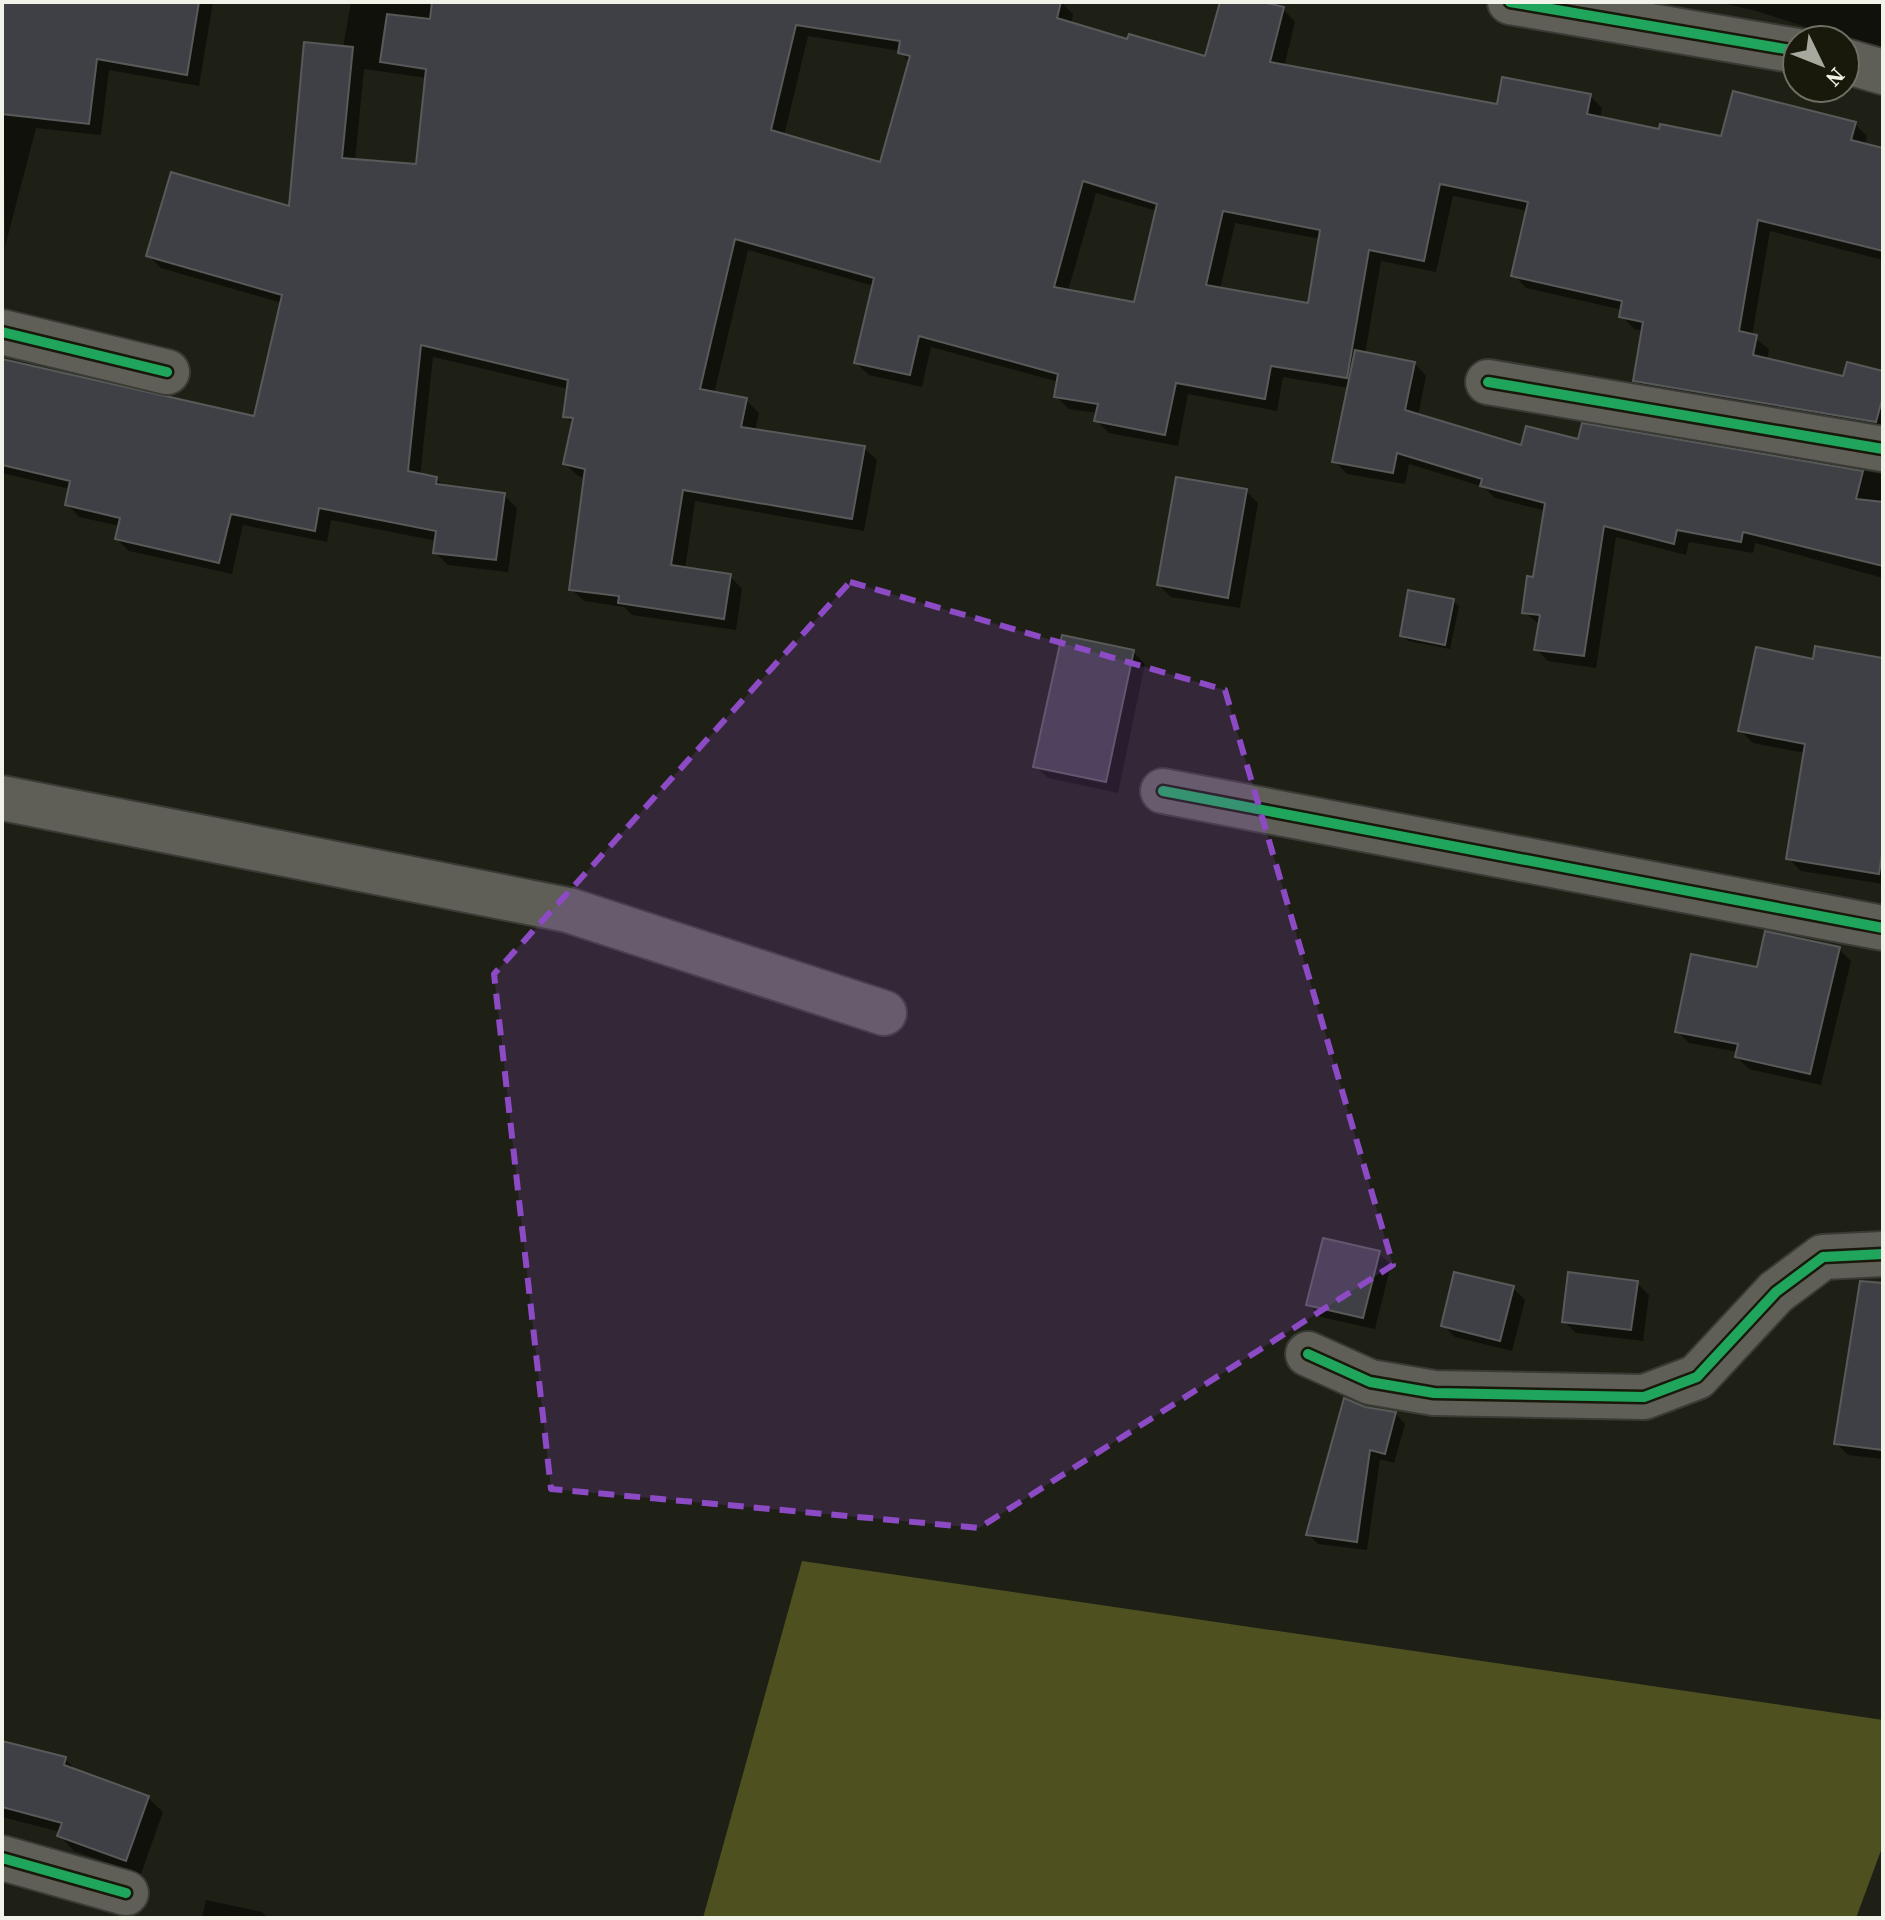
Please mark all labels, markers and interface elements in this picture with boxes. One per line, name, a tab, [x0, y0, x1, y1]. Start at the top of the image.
north arrow	[1781, 24, 1861, 104]
text: N	[1819, 62, 1852, 94]

